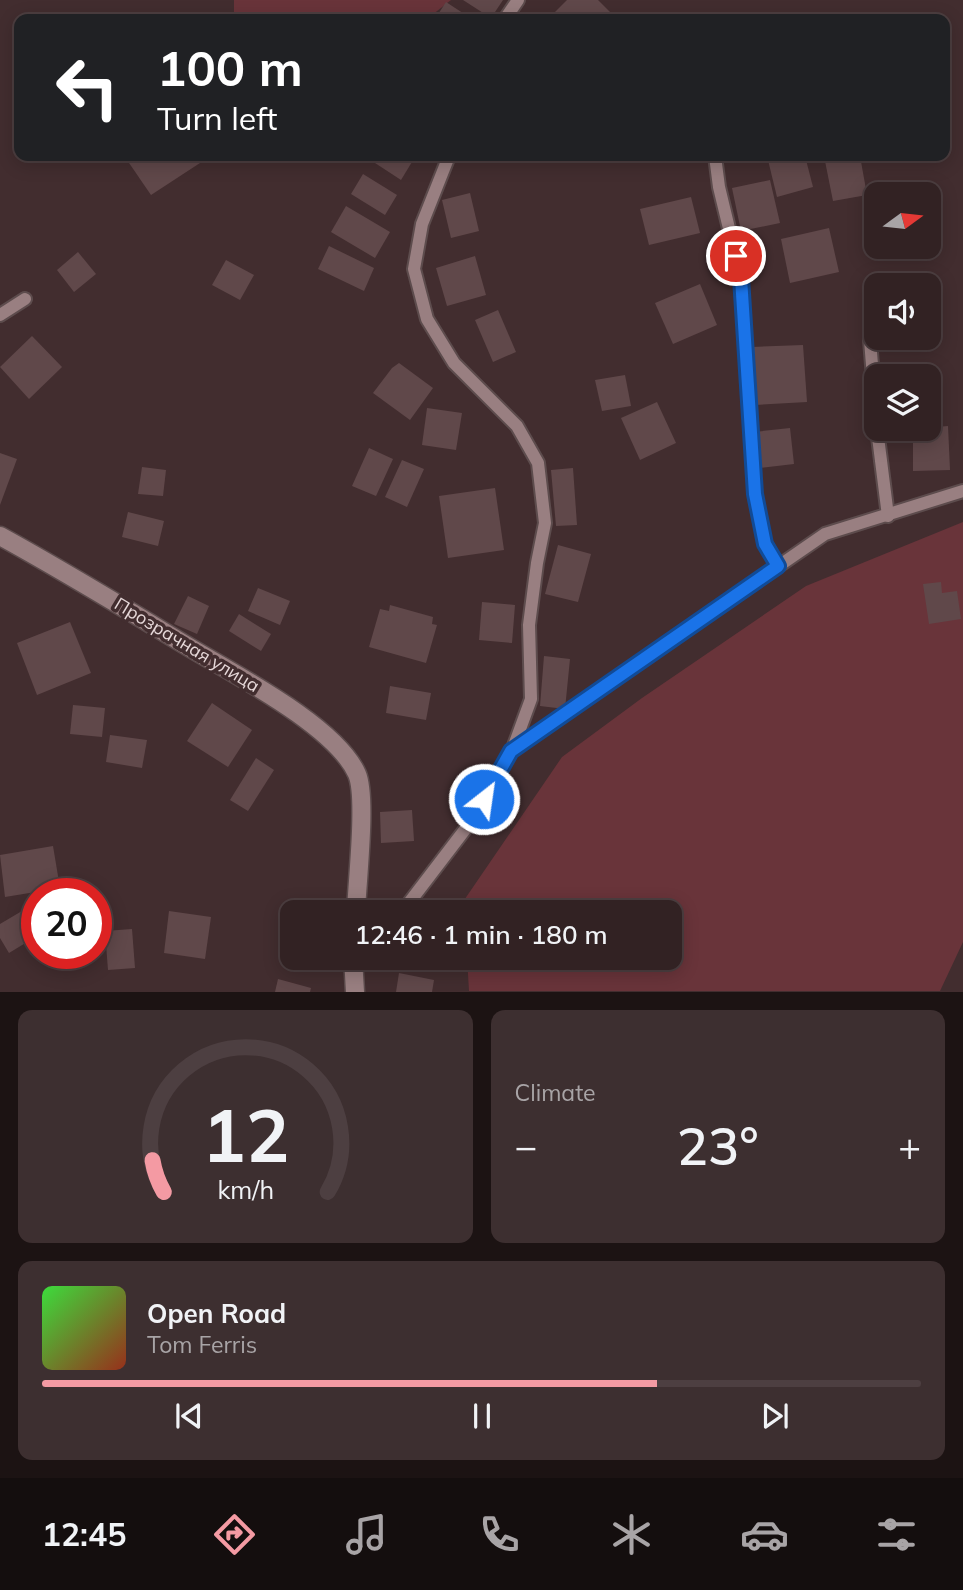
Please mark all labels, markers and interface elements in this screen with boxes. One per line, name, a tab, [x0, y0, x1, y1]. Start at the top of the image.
text: 100 m	[157, 37, 303, 98]
icon: left	[42, 42, 133, 133]
text: Turn left	[157, 98, 277, 138]
north arrow	[864, 182, 942, 259]
map controls	[864, 182, 941, 441]
pin	[706, 226, 766, 286]
icon: arrive	[717, 237, 755, 275]
button: sound	[864, 273, 941, 350]
button: layers	[864, 364, 941, 441]
street label: Прозрачная улица	[111, 592, 264, 697]
position arrow	[447, 762, 521, 836]
speed limit sign: 20	[21, 878, 112, 969]
text: 12:46 · 1 min · 180 m	[354, 918, 608, 951]
text: Climate	[515, 1078, 596, 1107]
text: 12	[202, 1090, 289, 1181]
text: 23°	[677, 1113, 759, 1178]
text: −	[515, 1122, 537, 1170]
text: +	[898, 1122, 921, 1170]
text: km/h	[217, 1174, 274, 1205]
text: Open Road	[147, 1297, 286, 1330]
text: Tom Ferris	[147, 1330, 257, 1359]
icon: previous	[170, 1397, 208, 1435]
icon: pause	[463, 1397, 501, 1435]
icon: next	[756, 1397, 794, 1435]
icon: directions	[210, 1510, 259, 1559]
icon: music	[342, 1510, 391, 1559]
icon: phone	[475, 1510, 524, 1559]
icon: climate	[607, 1510, 656, 1559]
icon: car	[740, 1510, 789, 1559]
icon: filters	[872, 1510, 921, 1559]
text: 12:45	[42, 1514, 126, 1554]

